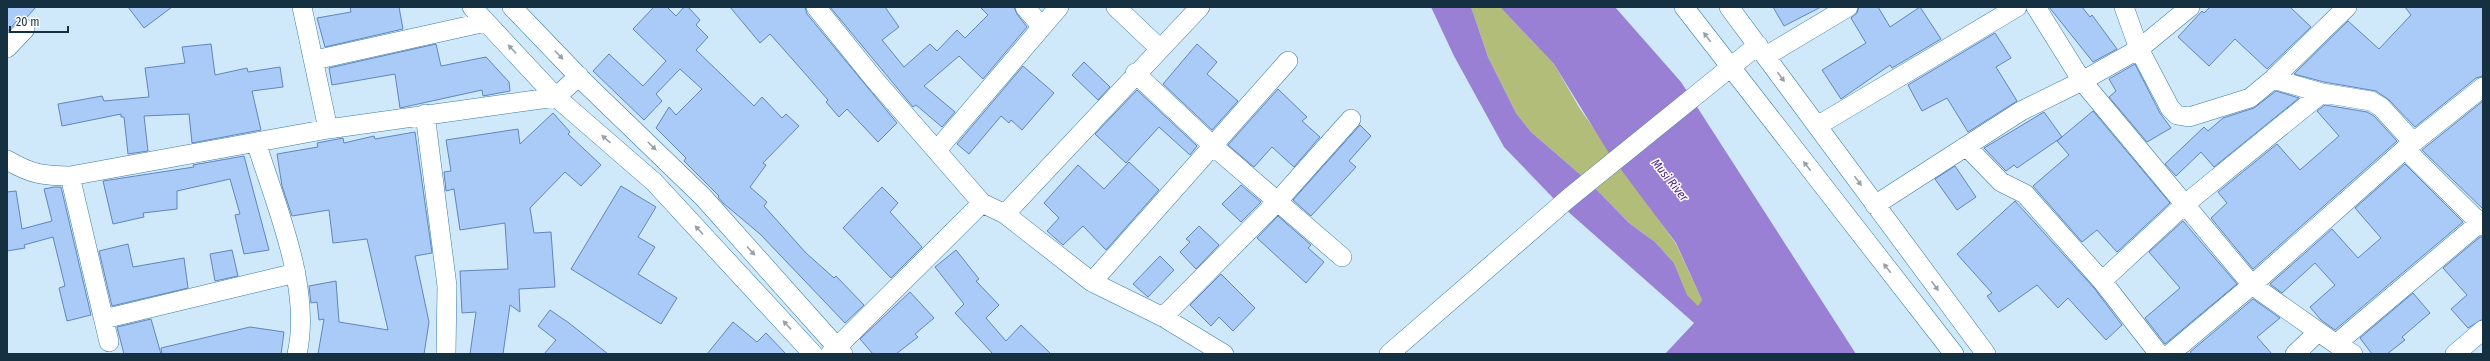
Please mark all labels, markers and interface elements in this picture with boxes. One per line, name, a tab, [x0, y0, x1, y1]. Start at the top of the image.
scale bar	[10, 8, 68, 34]
text: 20 m	[16, 15, 40, 29]
one-way arrow	[1703, 32, 1711, 43]
one-way arrow	[508, 45, 517, 54]
one-way arrow	[554, 50, 564, 60]
one-way arrow	[1777, 71, 1785, 82]
one-way arrow	[600, 135, 611, 144]
one-way arrow	[647, 141, 657, 151]
water label: Musi River	[1649, 156, 1692, 205]
one-way arrow	[1802, 160, 1811, 171]
one-way arrow	[1854, 176, 1862, 187]
one-way arrow	[694, 225, 703, 235]
one-way arrow	[746, 246, 755, 256]
one-way arrow	[1883, 262, 1892, 273]
one-way arrow	[1931, 280, 1939, 291]
one-way arrow	[782, 320, 792, 330]

